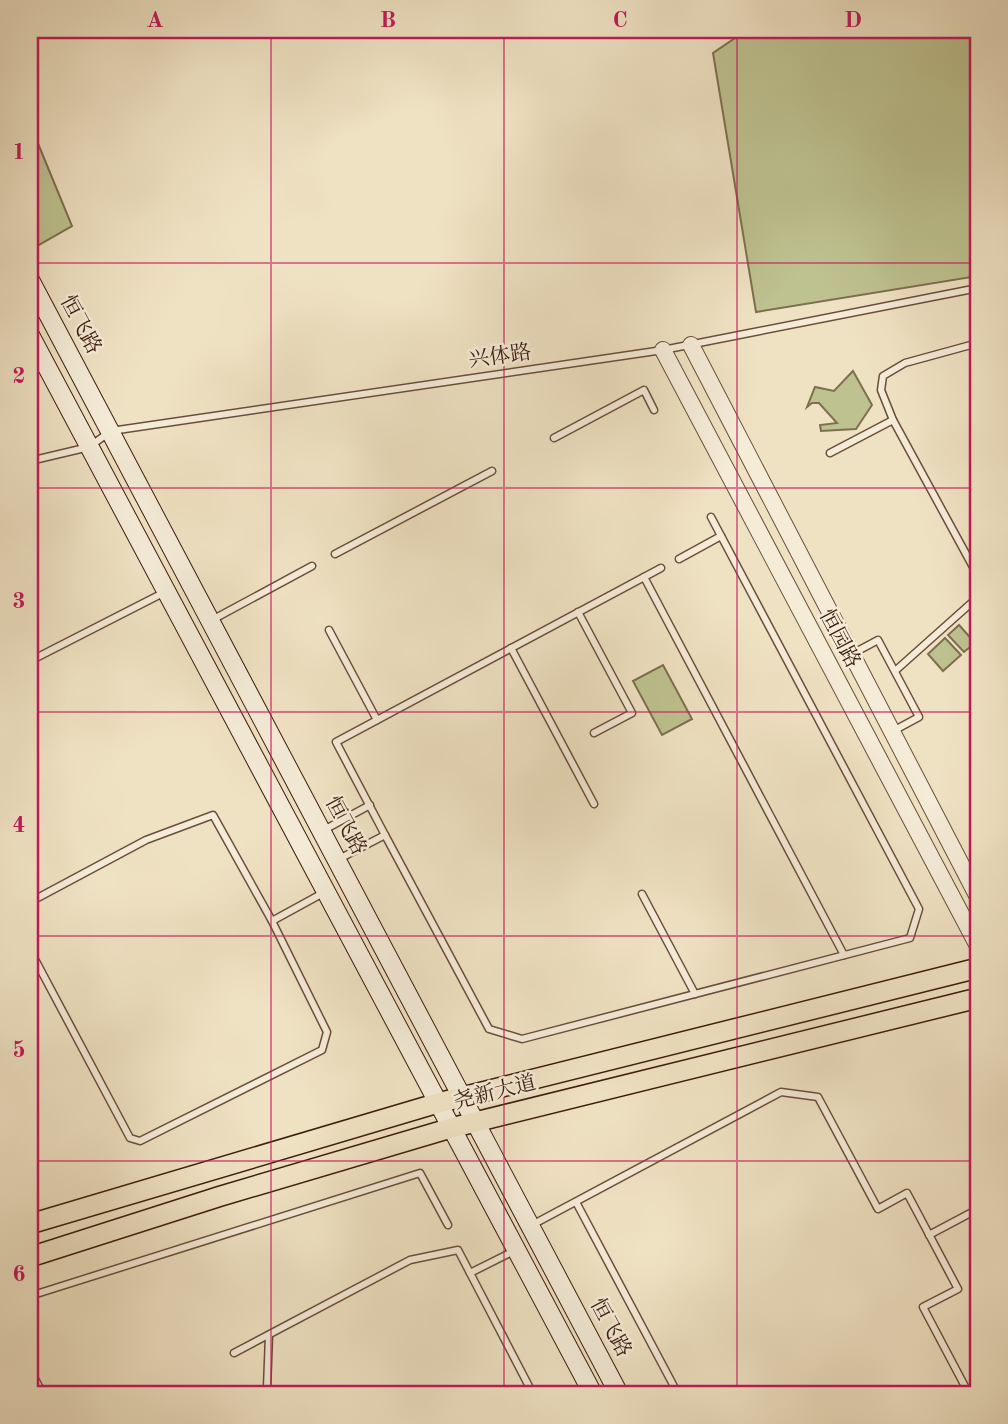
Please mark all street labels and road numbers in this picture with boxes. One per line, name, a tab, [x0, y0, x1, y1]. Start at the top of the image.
street label: 恒飞路	[56, 291, 106, 358]
street label: 兴体路	[467, 340, 533, 372]
street label: 恒园路	[815, 605, 865, 672]
street label: 恒飞路	[321, 792, 371, 859]
street label: 尧新大道	[451, 1071, 538, 1113]
street label: 恒飞路	[586, 1294, 636, 1361]

